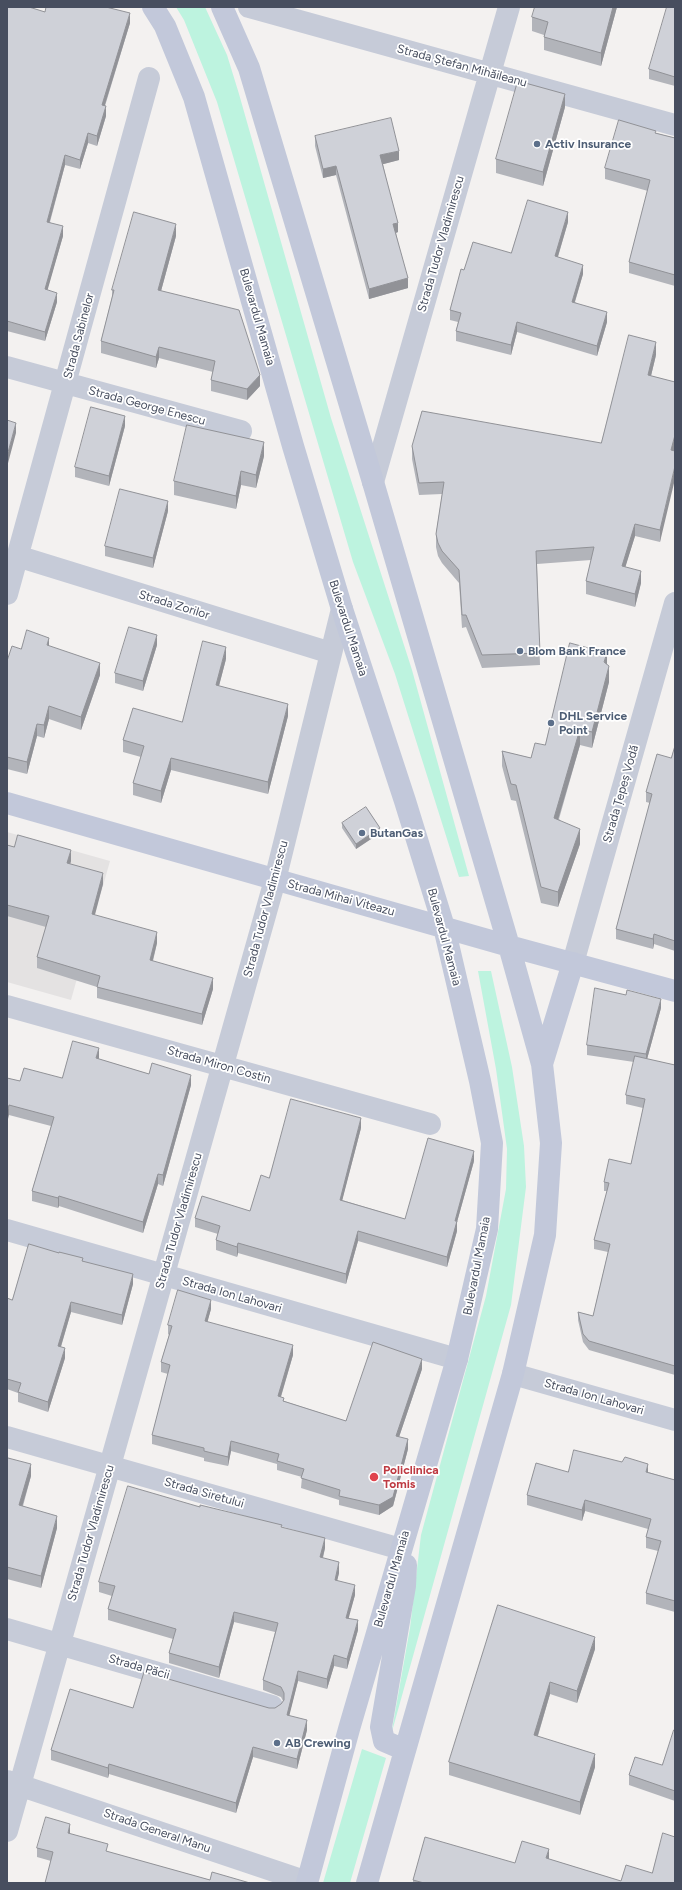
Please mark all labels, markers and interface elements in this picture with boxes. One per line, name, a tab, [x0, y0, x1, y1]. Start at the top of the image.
street label: Strada Ștefan Mihăileanu	[395, 42, 529, 90]
place label: Activ Insurance	[545, 137, 631, 151]
marker: Activ Insurance	[532, 139, 542, 149]
street label: Strada Tudor Vladimirescu	[415, 174, 467, 314]
street label: Bulevardul Mamaia	[236, 267, 278, 367]
street label: Strada Sabinelor	[61, 291, 97, 381]
street label: Strada George Enescu	[87, 383, 207, 429]
street label: Bulevardul Mamaia	[326, 578, 370, 678]
street label: Strada Zorilor	[137, 587, 211, 623]
place label: Blom Bank France	[528, 644, 626, 658]
marker: Blom Bank France	[515, 646, 525, 656]
place label: DHL Service Point	[559, 709, 627, 737]
marker: DHL Service Point	[546, 718, 556, 728]
street label: Strada Țepeș Vodă	[600, 743, 642, 845]
place label: ButanGas	[370, 826, 423, 840]
marker: ButanGas	[357, 828, 367, 838]
street label: Strada Tudor Vladimirescu	[241, 839, 291, 979]
street label: Strada Mihai Viteazu	[286, 877, 396, 919]
street label: Bulevardul Mamaia	[424, 887, 464, 987]
street label: Strada Miron Costin	[166, 1043, 272, 1087]
street label: Strada Tudor Vladimirescu	[153, 1151, 205, 1291]
street label: Bulevardul Mamaia	[460, 1215, 494, 1317]
street label: Strada Ion Lahovari	[181, 1274, 283, 1316]
street label: Strada Ion Lahovari	[543, 1376, 645, 1418]
street label: Strada Tudor Vladimirescu	[65, 1463, 117, 1603]
place label: Policlinica Tomis	[383, 1463, 439, 1491]
marker: Policlinica Tomis	[368, 1471, 380, 1483]
street label: Strada Siretului	[162, 1475, 246, 1511]
street label: Bulevardul Mamaia	[371, 1529, 413, 1629]
street label: Strada Păcii	[107, 1651, 171, 1683]
place label: AB Crewing	[285, 1736, 351, 1750]
marker: AB Crewing	[272, 1738, 282, 1748]
street label: Strada General Manu	[101, 1806, 213, 1856]

